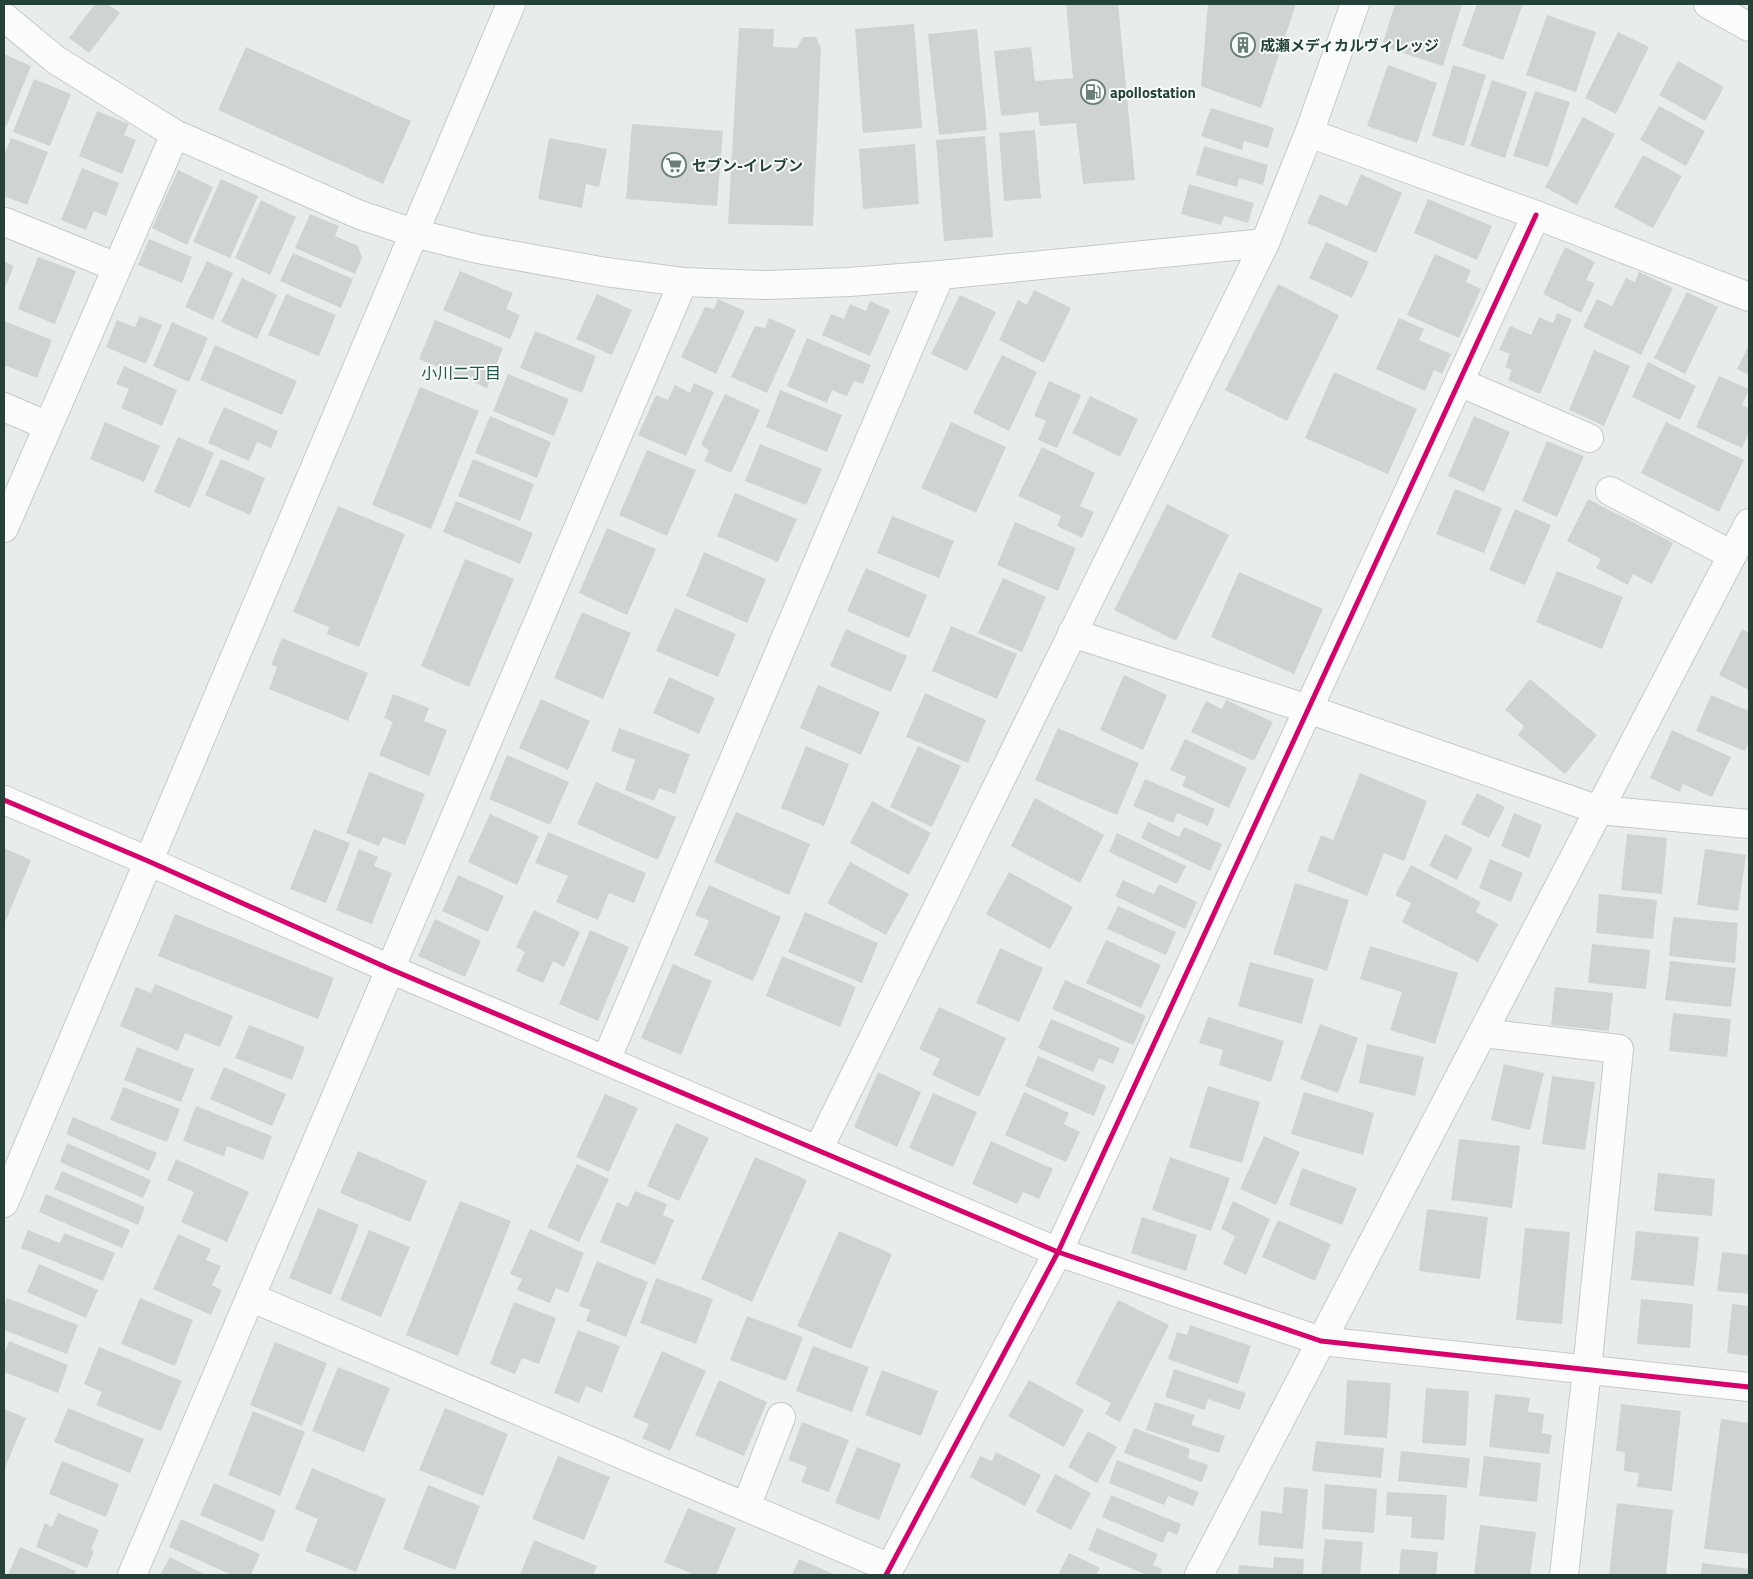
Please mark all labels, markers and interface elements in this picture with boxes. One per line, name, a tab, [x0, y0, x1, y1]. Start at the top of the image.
building icon: 成瀬メディカルヴィレッジ	[1230, 32, 1256, 58]
place label: 成瀬メディカルヴィレッジ	[1260, 34, 1439, 57]
fuel station icon: apollostation	[1080, 79, 1106, 105]
place label: apollostation	[1110, 81, 1196, 104]
supermarket icon: セブン-イレブン	[661, 152, 687, 178]
place label: セブン-イレブン	[692, 154, 803, 177]
district label: 小川二丁目	[421, 361, 501, 385]

